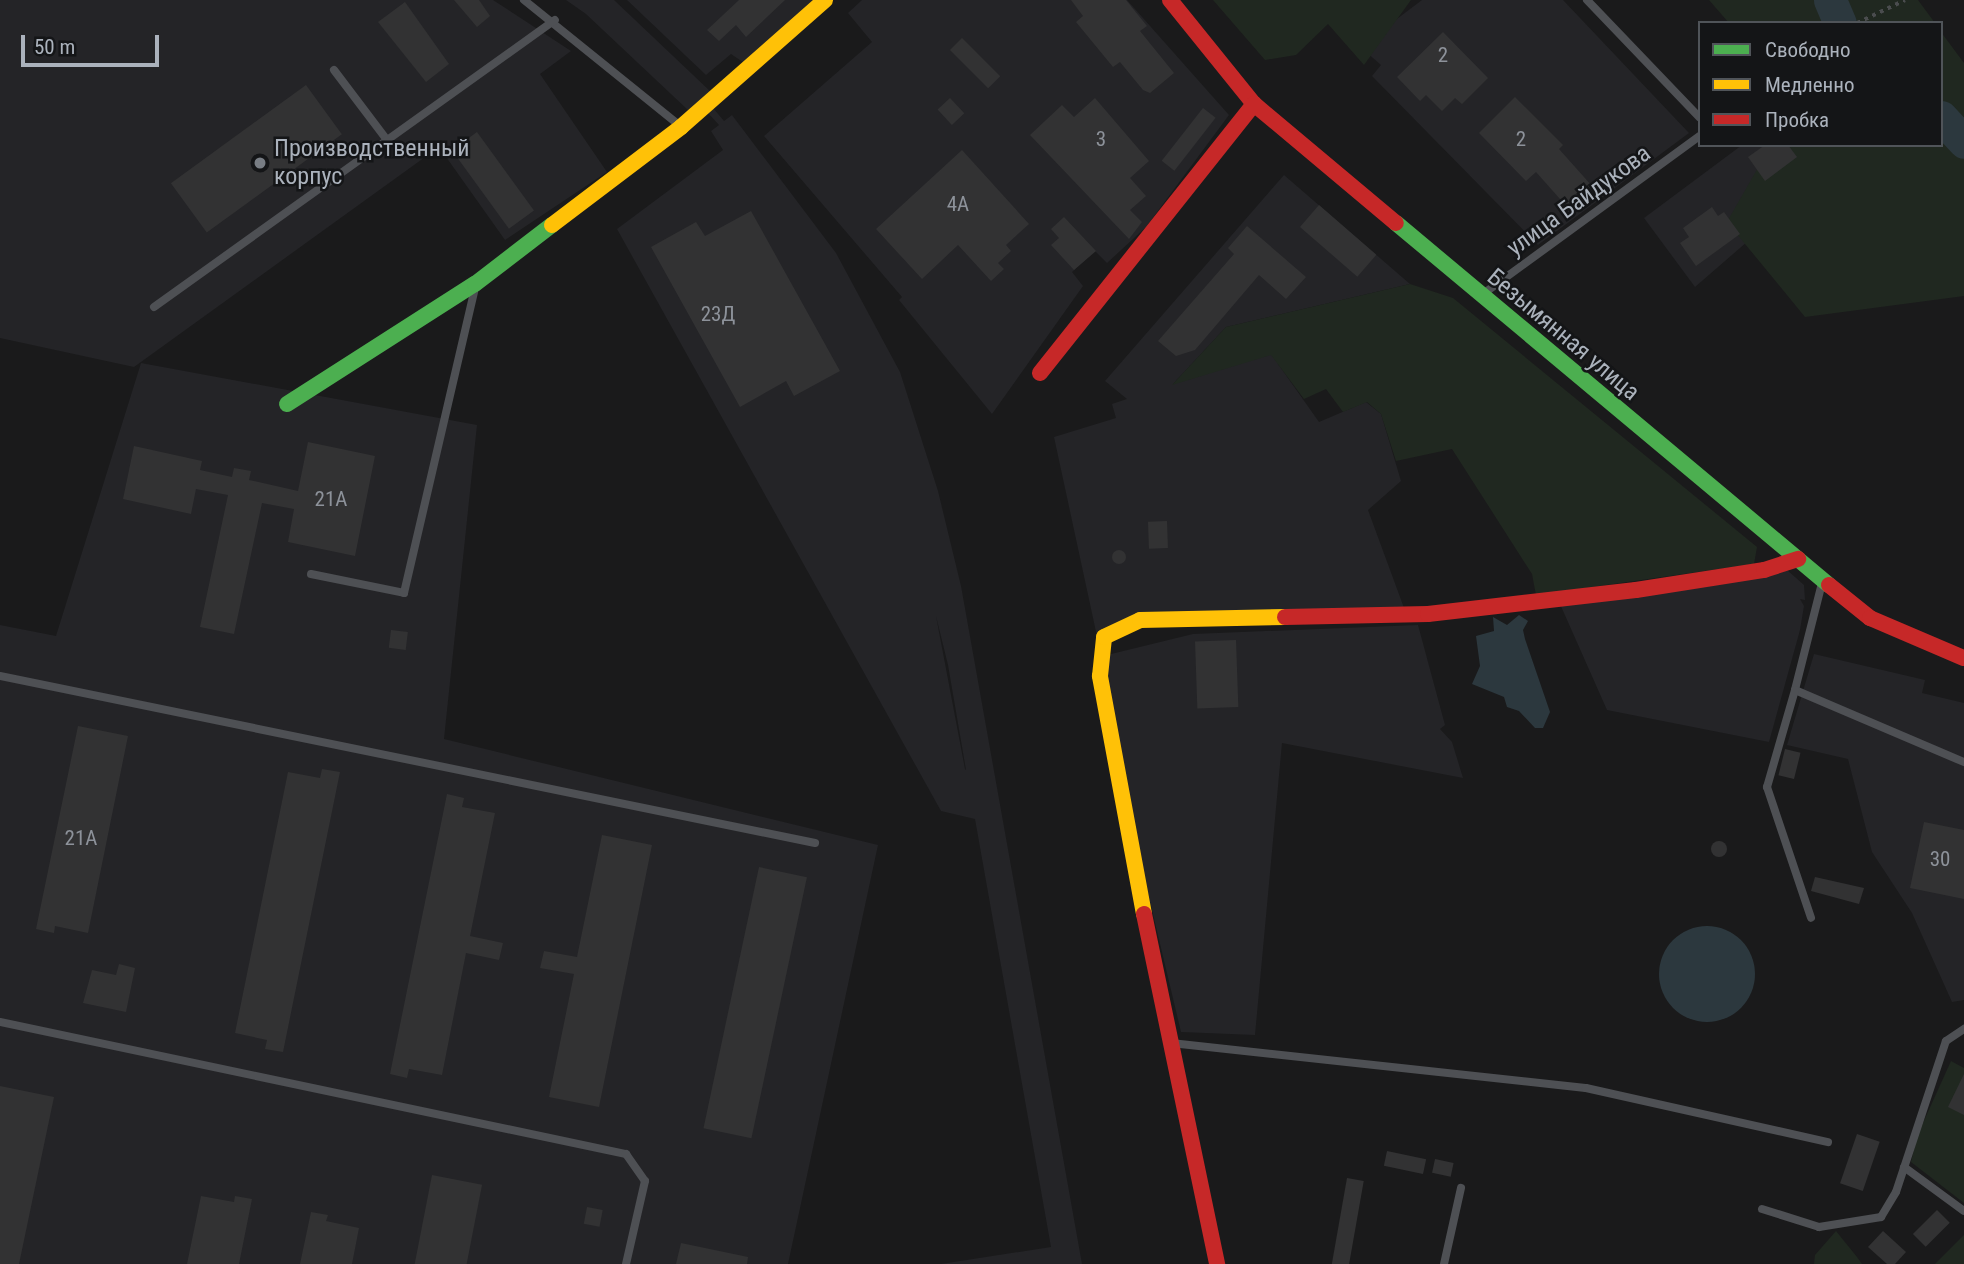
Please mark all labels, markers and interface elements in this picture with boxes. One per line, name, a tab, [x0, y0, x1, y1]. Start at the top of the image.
scale bar	[24, 21, 163, 65]
legend	[1698, 21, 1943, 147]
text: 50 m	[34, 35, 75, 59]
text: Свободно	[1765, 38, 1851, 62]
house number: 2	[1438, 42, 1448, 68]
text: Медленно	[1765, 73, 1854, 97]
text: Пробка	[1765, 108, 1829, 132]
house number: 3	[1096, 126, 1106, 152]
house number: 2	[1516, 126, 1526, 152]
place label: Производственный корпус	[274, 135, 469, 191]
street label: улица Байдукова	[1502, 139, 1656, 263]
marker: Производственный корпус	[252, 155, 268, 171]
house number: 4А	[947, 191, 969, 217]
street label: Безымянная улица	[1481, 263, 1645, 407]
house number: 23Д	[701, 301, 735, 327]
house number: 21А	[315, 486, 347, 512]
house number: 21А	[65, 825, 97, 851]
house number: 30	[1930, 846, 1950, 872]

